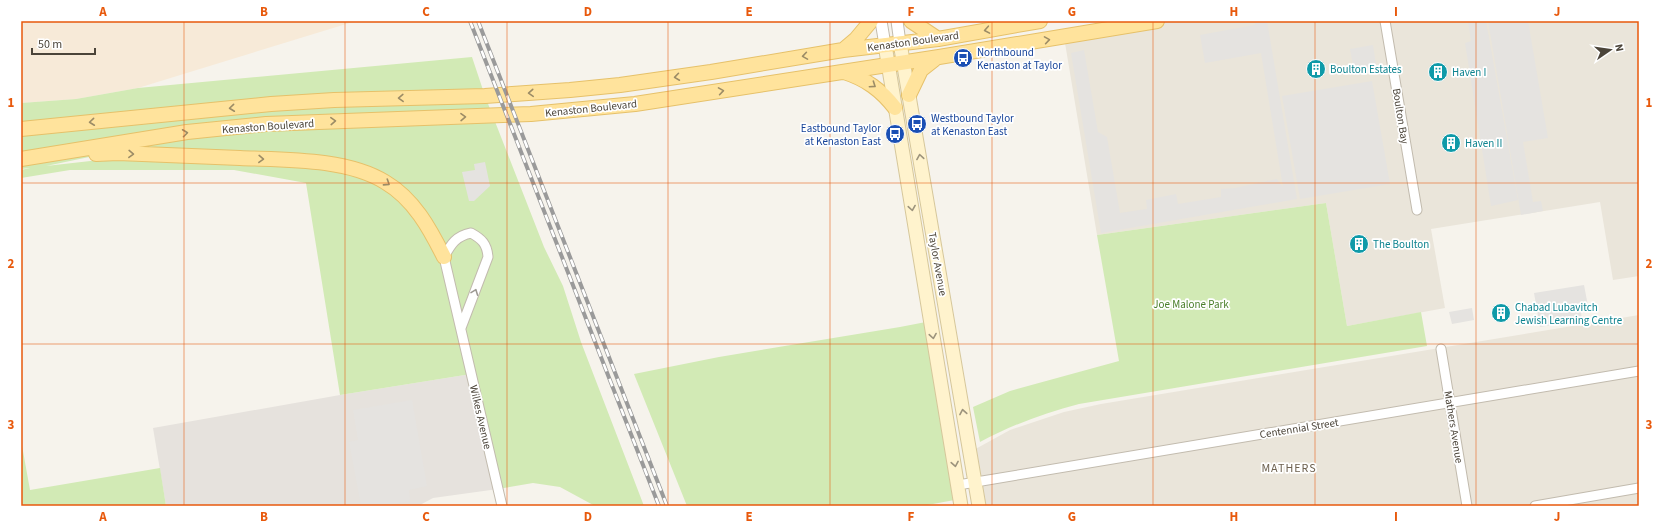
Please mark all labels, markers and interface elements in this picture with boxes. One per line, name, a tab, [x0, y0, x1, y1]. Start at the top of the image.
text: A	[98, 3, 107, 21]
text: B	[260, 3, 268, 21]
text: C	[422, 3, 430, 21]
text: D	[584, 3, 592, 21]
text: E	[745, 3, 753, 21]
text: F	[908, 3, 915, 21]
text: G	[1068, 3, 1076, 21]
text: H	[1230, 3, 1238, 21]
text: I	[1394, 3, 1398, 21]
text: J	[1554, 3, 1560, 21]
one-way arrow	[984, 25, 991, 34]
street label: Kenaston Boulevard	[866, 28, 960, 55]
scale bar	[32, 30, 95, 56]
north arrow	[1590, 30, 1630, 70]
text: 50 m	[38, 36, 62, 53]
one-way arrow	[1044, 36, 1050, 45]
text: N	[1611, 43, 1627, 53]
place label: Northbound Kenaston at Taylor	[977, 45, 1062, 73]
bus stop icon: Northbound Kenaston at Taylor	[952, 47, 974, 69]
one-way arrow	[802, 51, 808, 60]
building icon: Boulton Estates	[1305, 58, 1327, 80]
building icon: Haven I	[1427, 61, 1449, 83]
place label: Boulton Estates	[1330, 62, 1402, 77]
place label: Haven I	[1452, 65, 1486, 80]
one-way arrow	[673, 72, 680, 81]
one-way arrow	[869, 80, 876, 88]
one-way arrow	[718, 87, 724, 96]
street label: Boulton Bay	[1389, 87, 1412, 145]
one-way arrow	[528, 89, 534, 98]
text: 1	[8, 94, 15, 112]
one-way arrow	[398, 94, 404, 102]
text: 1	[1646, 94, 1653, 112]
street label: Kenaston Boulevard	[544, 96, 638, 121]
one-way arrow	[229, 103, 235, 112]
place label: Westbound Taylor at Kenaston East	[931, 111, 1014, 139]
one-way arrow	[460, 113, 466, 121]
bus stop icon: Westbound Taylor at Kenaston East	[906, 113, 928, 135]
street label: Kenaston Boulevard	[221, 116, 315, 137]
one-way arrow	[89, 117, 95, 126]
one-way arrow	[330, 117, 336, 125]
place label: Eastbound Taylor at Kenaston East	[801, 121, 881, 149]
bus stop icon: Eastbound Taylor at Kenaston East	[884, 123, 906, 145]
one-way arrow	[182, 129, 188, 138]
building icon: Haven II	[1440, 132, 1462, 154]
place label: Haven II	[1465, 136, 1502, 151]
one-way arrow	[128, 149, 134, 158]
one-way arrow	[258, 154, 264, 163]
one-way arrow	[916, 154, 925, 160]
one-way arrow	[382, 178, 389, 185]
one-way arrow	[907, 205, 916, 211]
street label: Taylor Avenue	[925, 231, 951, 298]
building icon: The Boulton	[1348, 233, 1370, 255]
place label: The Boulton	[1373, 237, 1429, 252]
text: 2	[8, 255, 15, 273]
text: 2	[1646, 255, 1653, 273]
one-way arrow	[471, 288, 479, 295]
park label: Joe Malone Park	[1153, 297, 1229, 312]
place label: Chabad Lubavitch Jewish Learning Centre	[1515, 300, 1623, 328]
building icon: Chabad Lubavitch Jewish Learning Centre	[1490, 302, 1512, 324]
one-way arrow	[928, 333, 937, 339]
street label: Wilkes Avenue	[466, 383, 495, 451]
street label: Mathers Avenue	[1440, 390, 1467, 465]
one-way arrow	[959, 409, 968, 415]
street label: Centennial Street	[1259, 415, 1340, 442]
text: 3	[8, 416, 15, 434]
text: 3	[1646, 416, 1653, 434]
district label: MATHERS	[1261, 460, 1317, 477]
one-way arrow	[950, 461, 958, 468]
text: A	[98, 508, 107, 526]
text: B	[260, 508, 268, 526]
text: C	[422, 508, 430, 526]
text: D	[584, 508, 592, 526]
text: E	[745, 508, 753, 526]
text: F	[908, 508, 915, 526]
text: G	[1068, 508, 1076, 526]
text: H	[1230, 508, 1238, 526]
text: I	[1394, 508, 1398, 526]
text: J	[1554, 508, 1560, 526]

